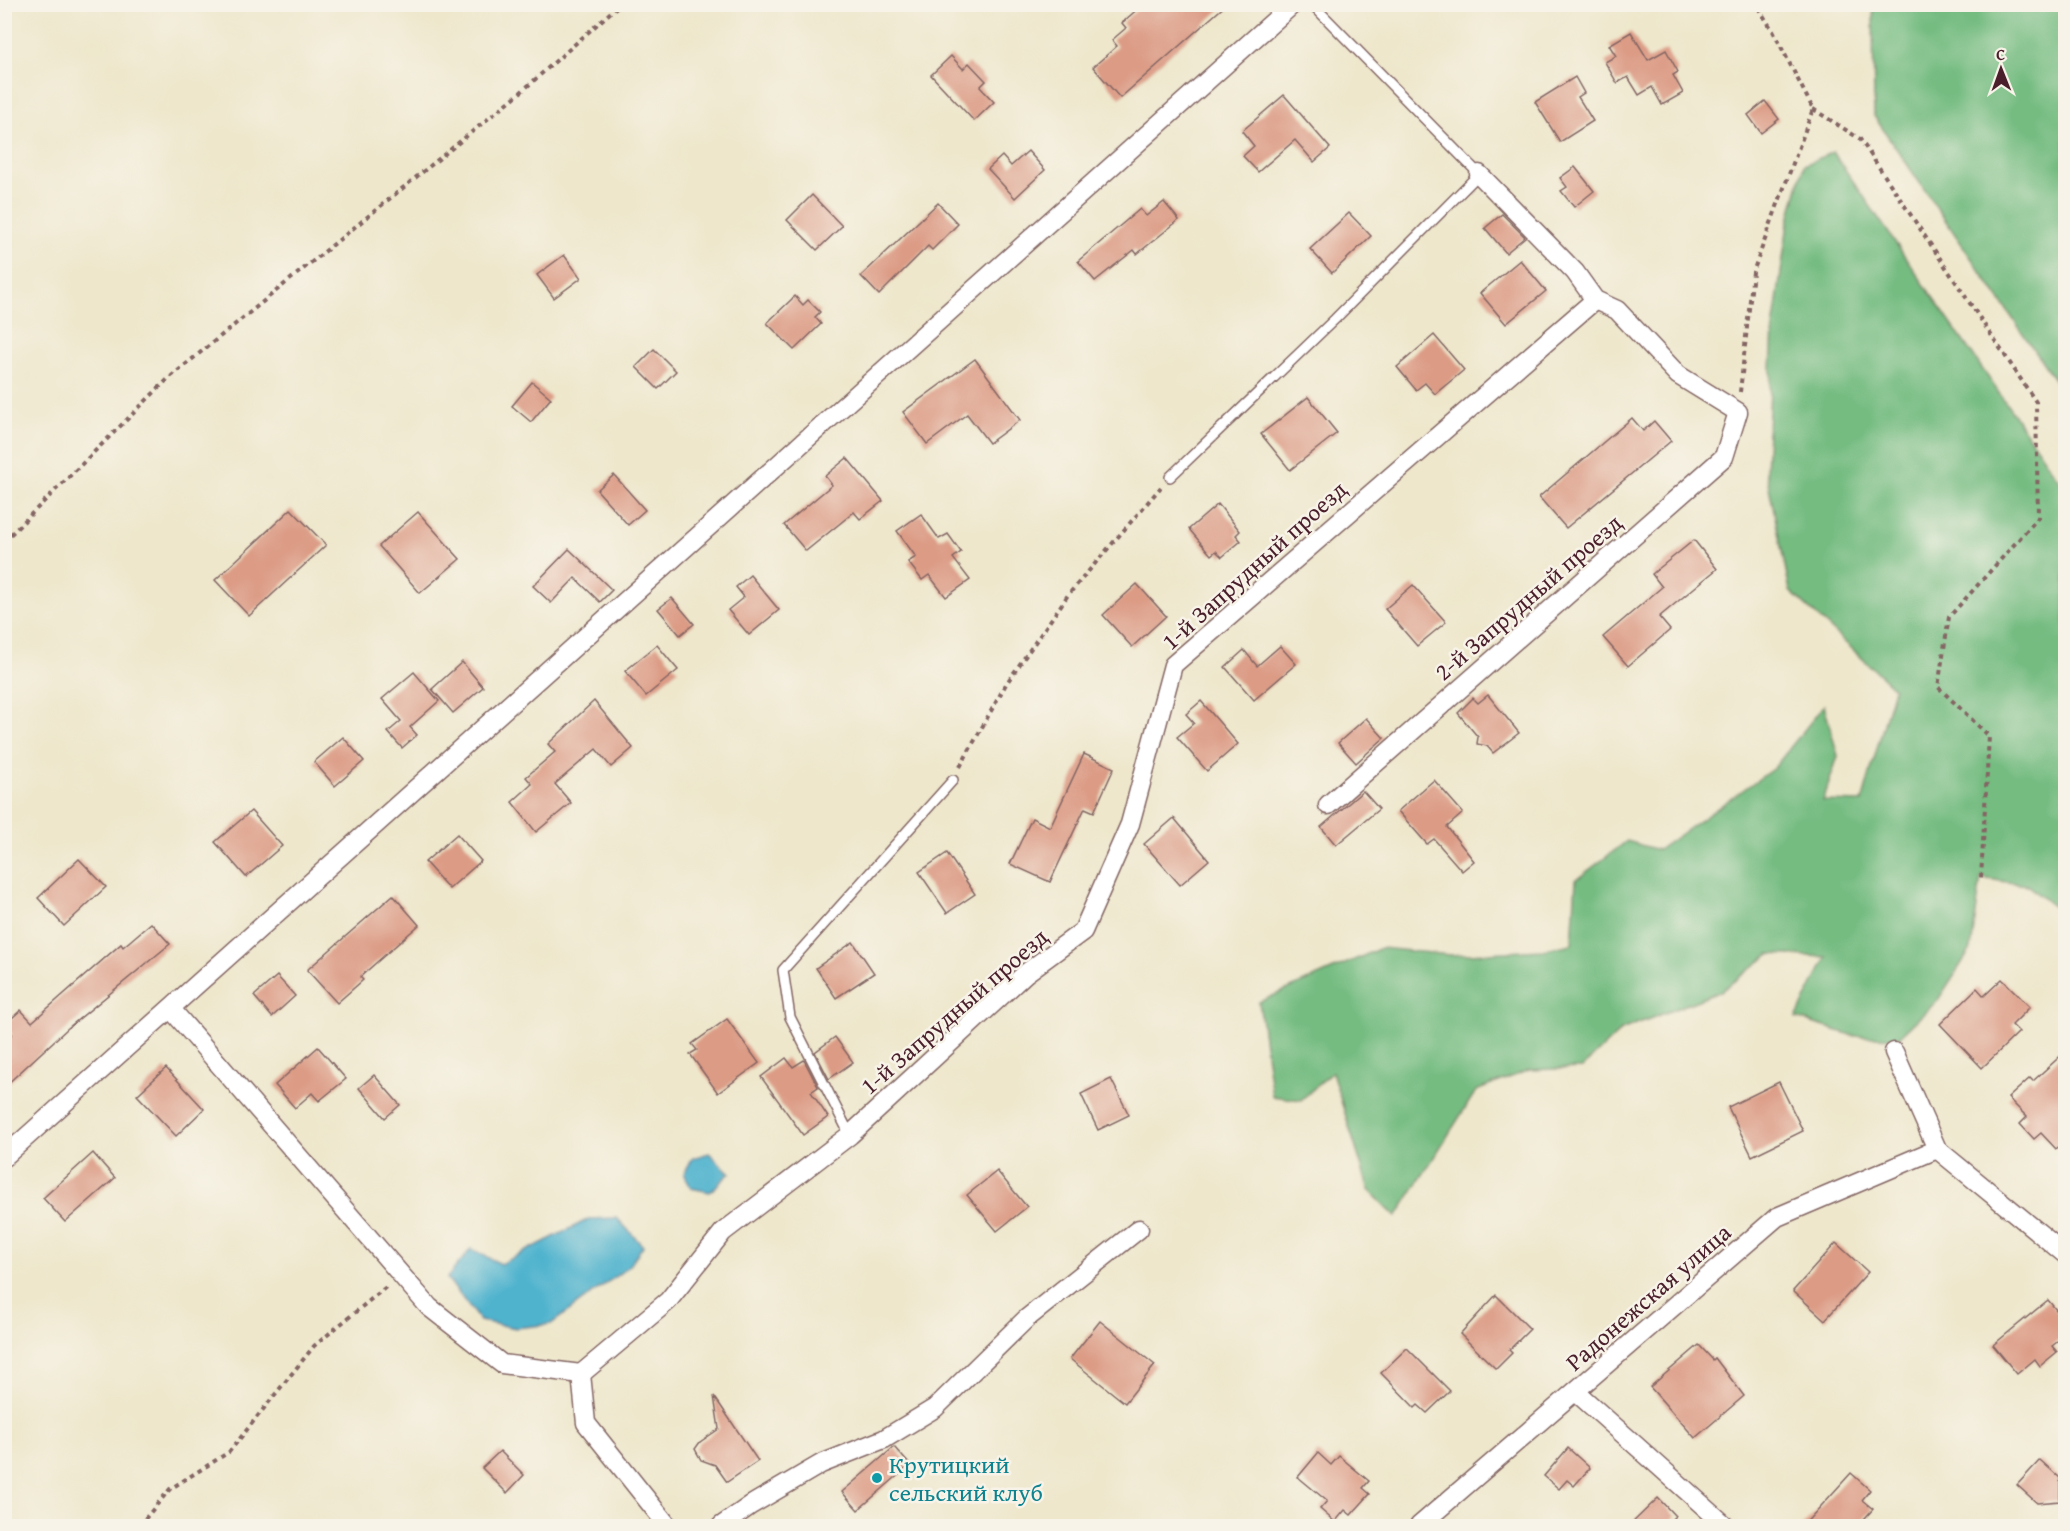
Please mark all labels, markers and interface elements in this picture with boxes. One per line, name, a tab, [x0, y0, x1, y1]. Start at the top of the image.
north arrow	[1971, 39, 2031, 99]
text: С	[1996, 42, 2005, 66]
street label: 1-й Запрудный проезд	[1154, 472, 1354, 658]
street label: 2-й Запрудный проезд	[1426, 505, 1630, 689]
street label: 1-й Запрудный проезд	[852, 919, 1056, 1103]
street label: Радонежская улица	[1558, 1215, 1739, 1379]
place label: Крутицкий сельский клуб	[889, 1447, 1043, 1510]
marker: Крутицкий сельский клуб	[870, 1471, 884, 1485]

